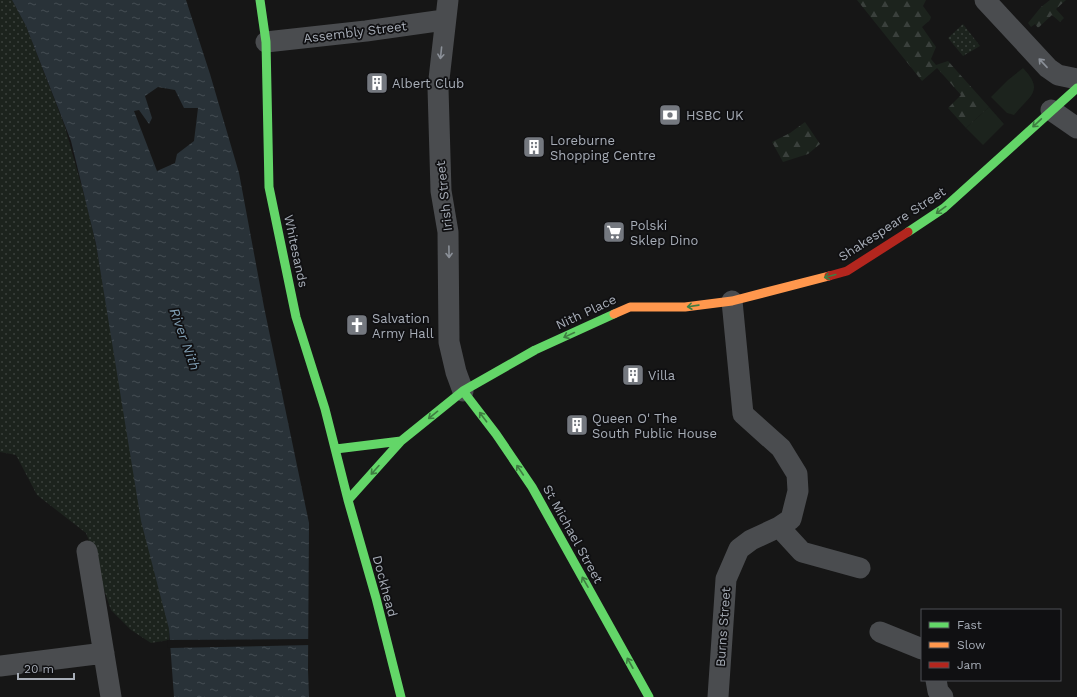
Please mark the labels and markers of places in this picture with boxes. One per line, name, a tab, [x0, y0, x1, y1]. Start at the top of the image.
building icon: Albert Club	[364, 70, 390, 96]
place label: Albert Club	[392, 76, 464, 91]
bank icon: HSBC UK	[657, 102, 683, 128]
place label: HSBC UK	[686, 108, 744, 123]
place label: Loreburne Shopping Centre	[550, 133, 656, 163]
building icon: Loreburne Shopping Centre	[521, 134, 547, 160]
place label: Polski Sklep Dino	[630, 218, 699, 248]
supermarket icon: Polski Sklep Dino	[601, 219, 627, 245]
place label: Salvation Army Hall	[372, 311, 434, 341]
church icon: Salvation Army Hall	[344, 312, 370, 338]
building icon: Villa	[620, 362, 646, 388]
place label: Villa	[648, 368, 676, 383]
place label: Queen O' The South Public House	[592, 411, 717, 441]
building icon: Queen O' The South Public House	[564, 412, 590, 438]

